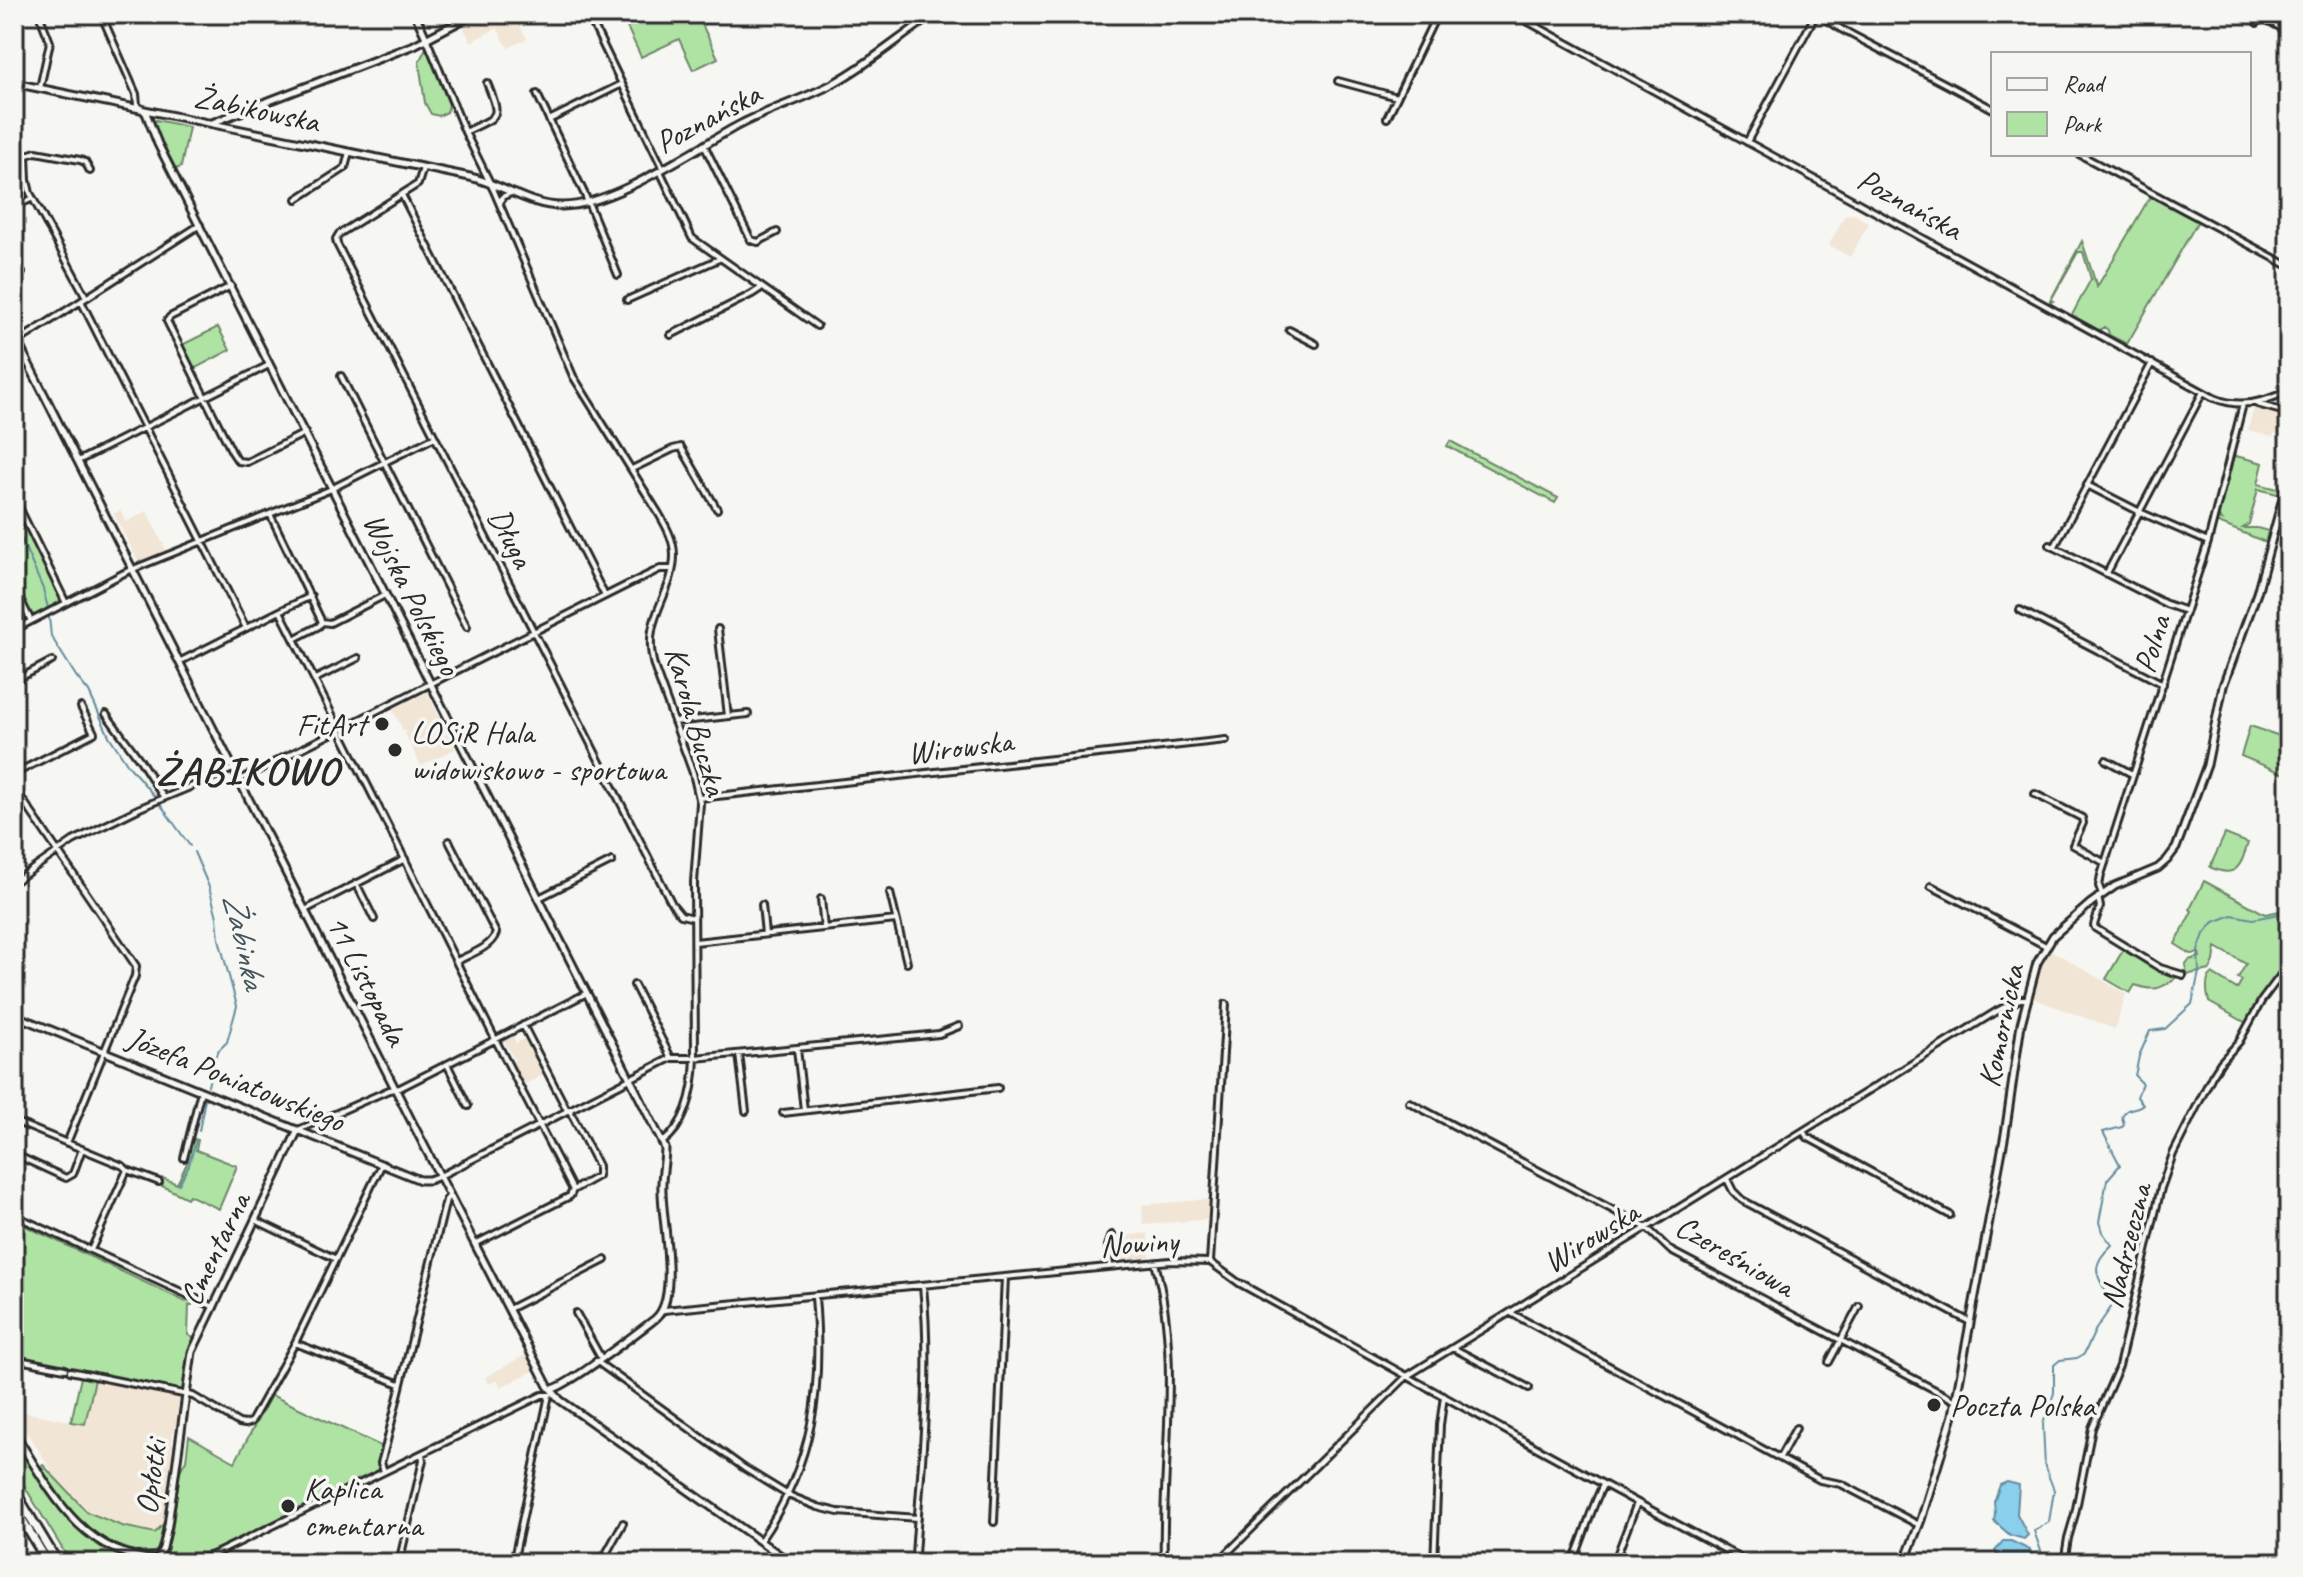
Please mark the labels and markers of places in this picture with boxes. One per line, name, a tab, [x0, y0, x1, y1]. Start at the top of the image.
place label: FitArt	[296, 704, 370, 745]
place label: LOSiR Hala widowiskowo - sportowa	[411, 712, 668, 790]
marker: FitArt	[373, 715, 391, 733]
marker: LOSiR Hala widowiskowo - sportowa	[386, 741, 404, 759]
place label: Poczta Polska	[1950, 1385, 2097, 1426]
marker: Poczta Polska	[1925, 1396, 1943, 1414]
place label: Kaplica cmentarna	[304, 1468, 425, 1546]
marker: Kaplica cmentarna	[279, 1497, 297, 1515]

